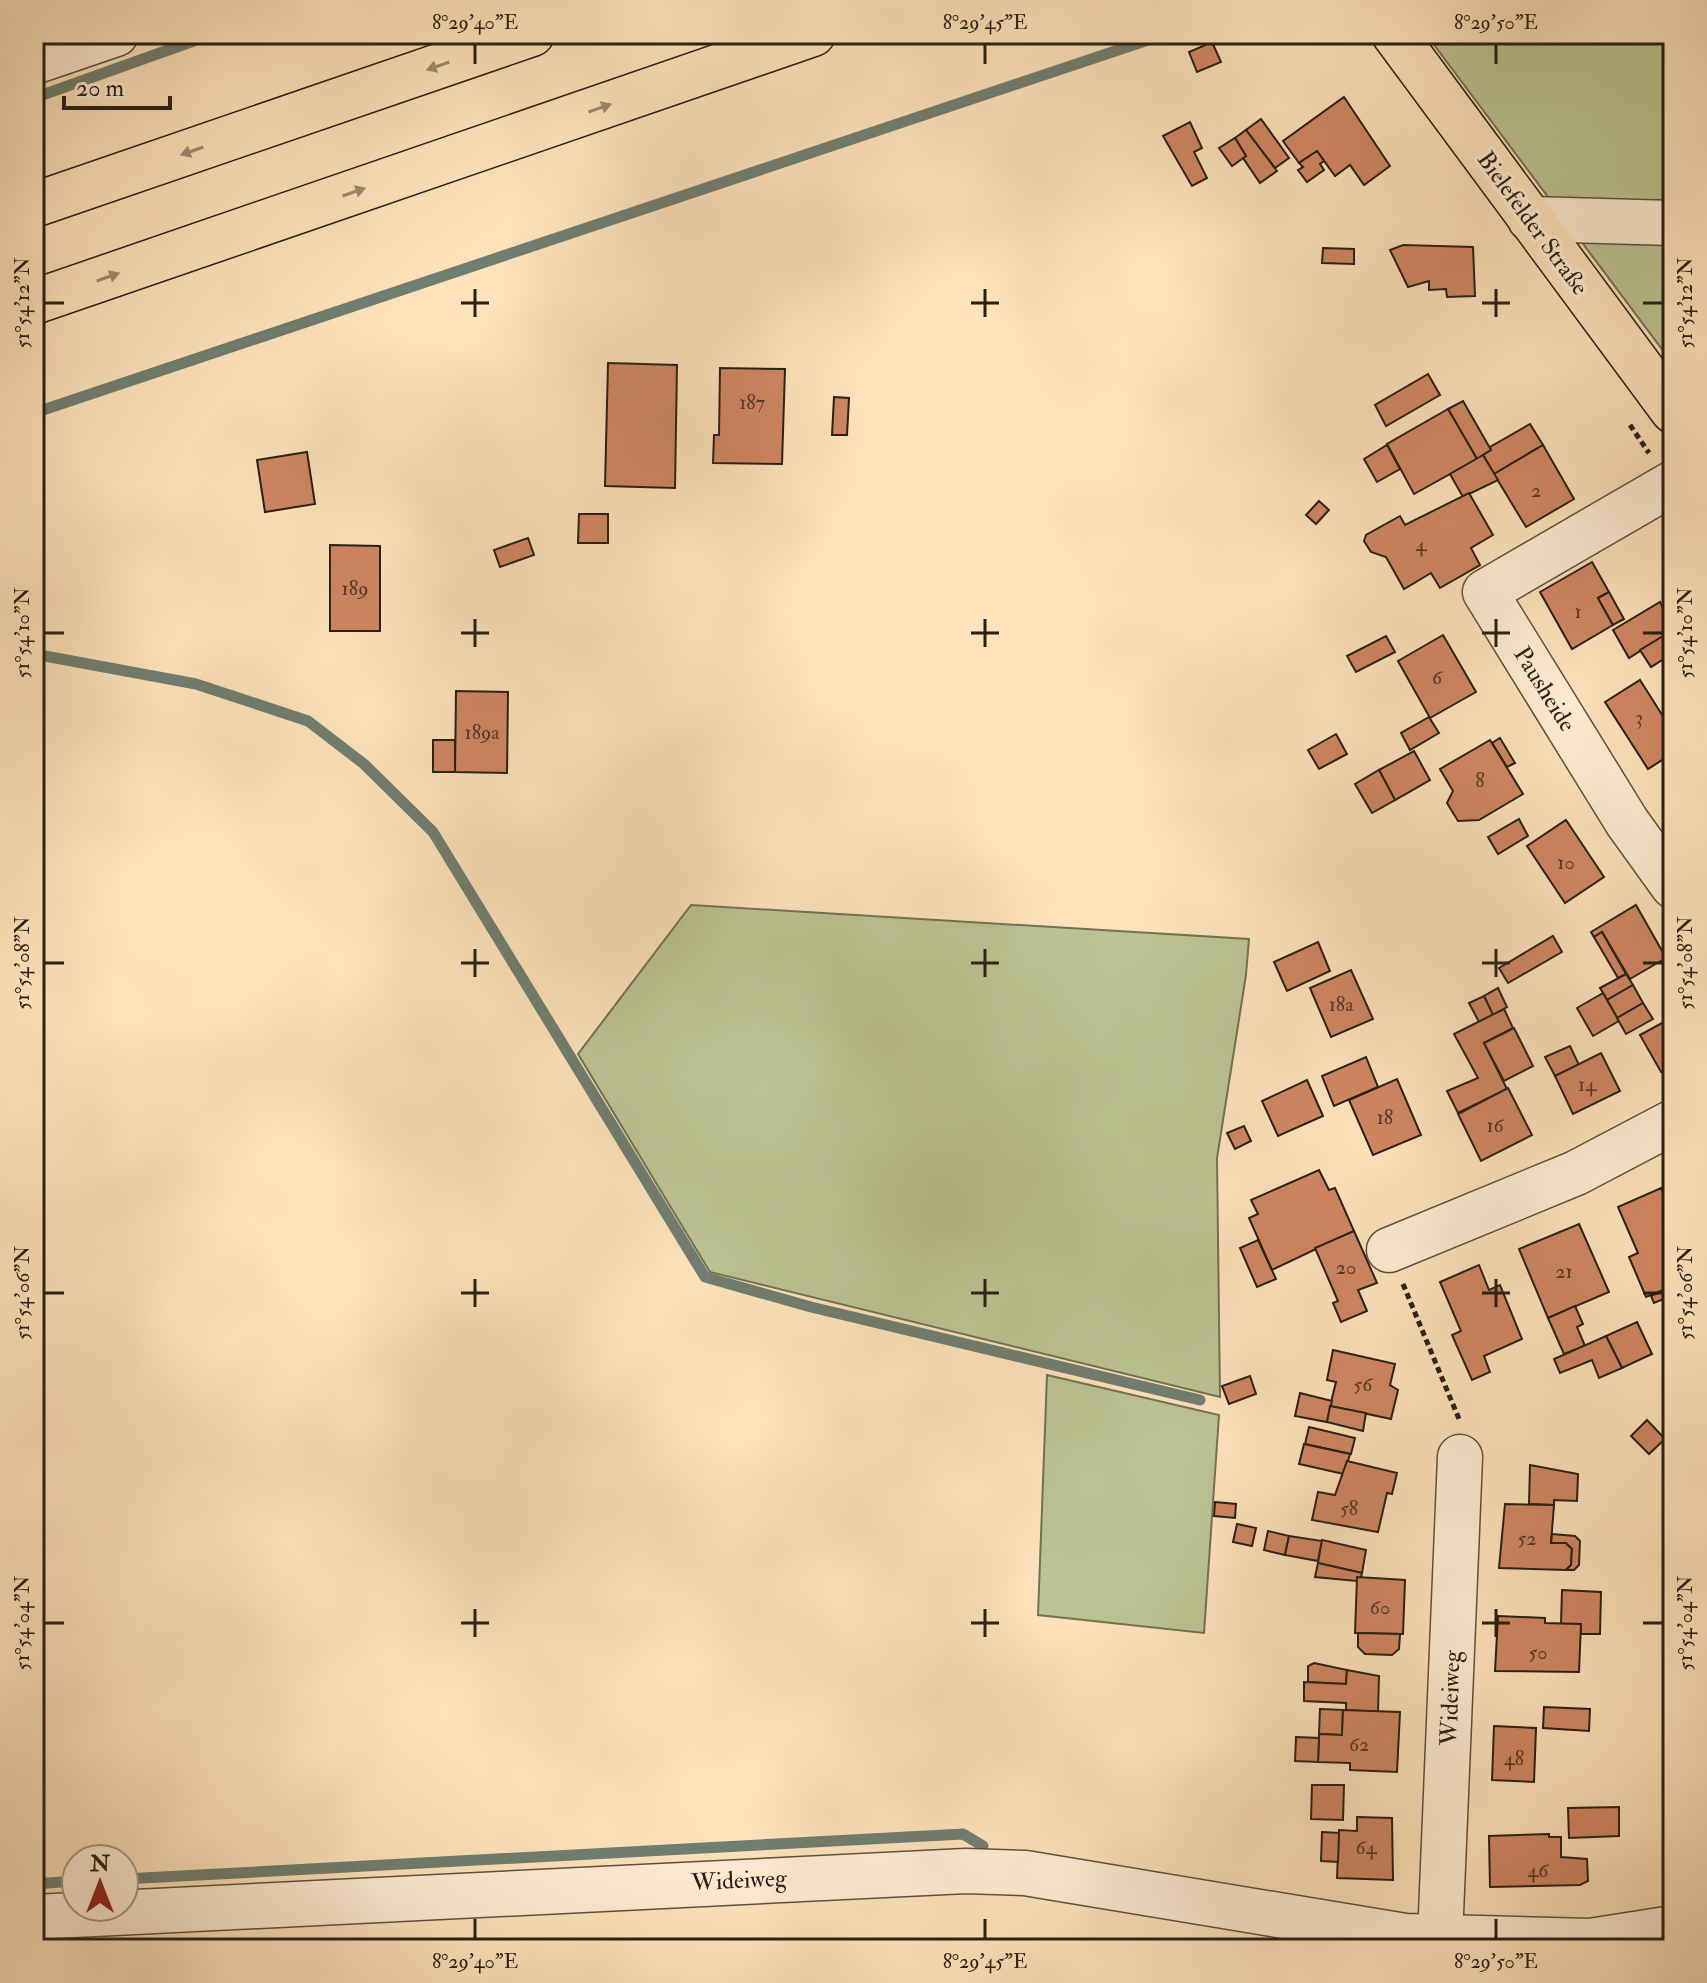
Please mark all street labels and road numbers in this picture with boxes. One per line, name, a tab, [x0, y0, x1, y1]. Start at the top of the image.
street label: Bielefelder Straße	[1470, 145, 1595, 301]
street label: Pausheide	[1506, 641, 1583, 738]
street label: Wideiweg	[1433, 1649, 1468, 1747]
street label: Wideiweg	[690, 1862, 789, 1899]

